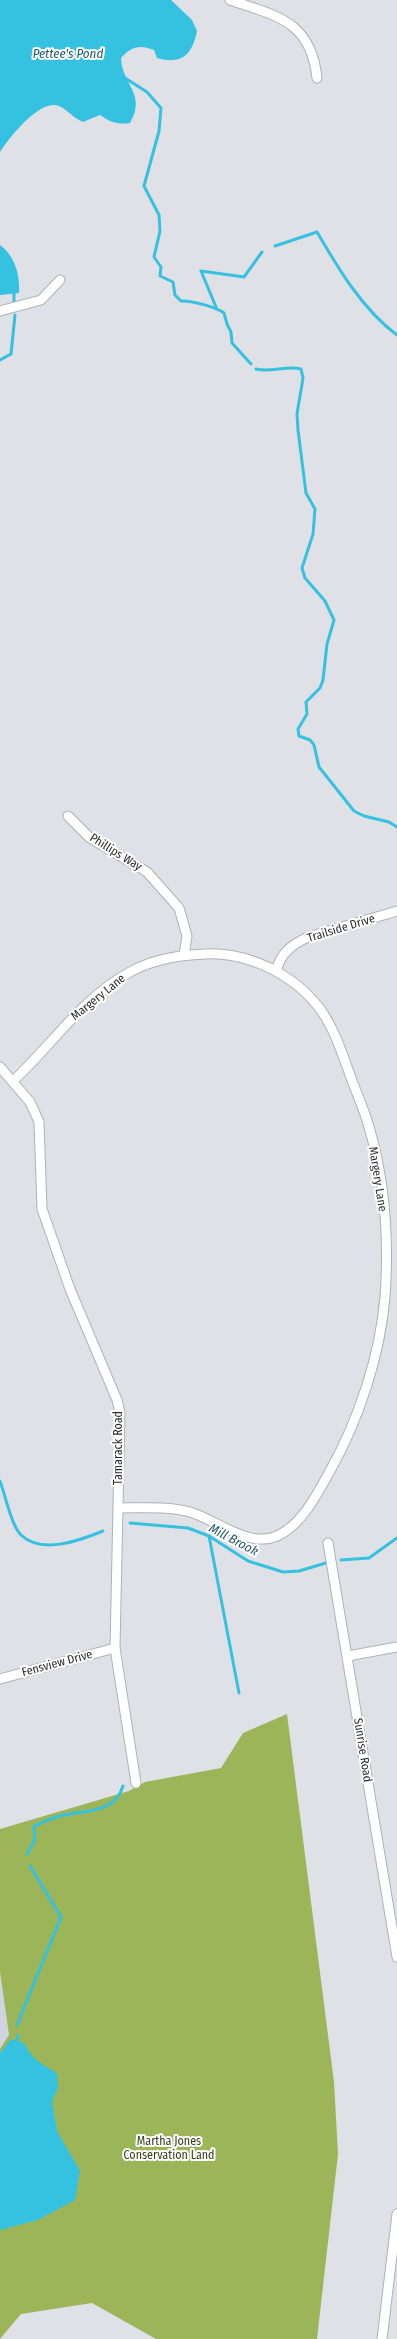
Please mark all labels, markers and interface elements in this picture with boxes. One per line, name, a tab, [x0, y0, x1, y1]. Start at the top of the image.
water label: Pettee's Pond	[33, 46, 103, 61]
street label: Phillips Way	[87, 830, 145, 874]
street label: Trailside Drive	[306, 911, 376, 945]
street label: Margery Lane	[68, 971, 128, 1023]
street label: Margery Lane	[366, 1146, 390, 1213]
street label: Tamarack Road	[111, 1411, 125, 1485]
water label: Mill Brook	[207, 1520, 261, 1559]
street label: Fensview Drive	[20, 1647, 94, 1679]
street label: Sunrise Road	[351, 1717, 375, 1783]
park label: Martha Jones Conservation Land	[123, 2134, 215, 2162]

